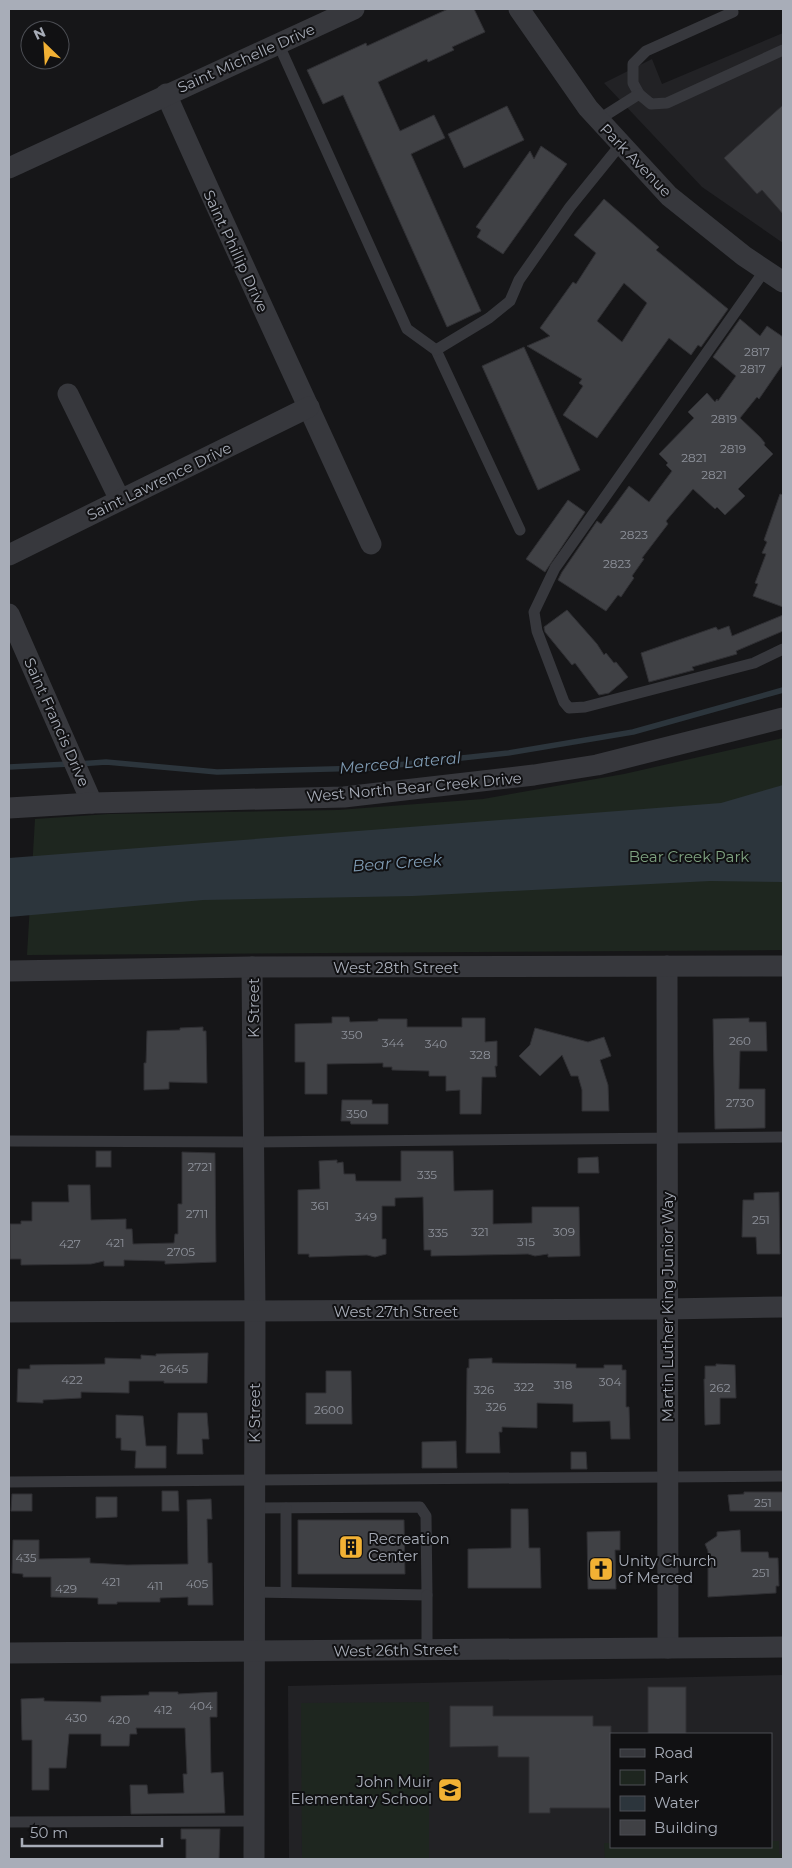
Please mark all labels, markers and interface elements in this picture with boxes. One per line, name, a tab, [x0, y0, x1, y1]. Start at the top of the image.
street label: Saint Michelle Drive	[174, 19, 318, 97]
north arrow	[20, 20, 70, 70]
text: N	[31, 23, 48, 44]
street label: Park Avenue	[596, 119, 676, 201]
street label: Saint Phillip Drive	[199, 187, 273, 315]
house number: 2817	[744, 344, 770, 359]
house number: 2817	[740, 361, 766, 376]
house number: 2819	[711, 411, 737, 426]
street label: Saint Lawrence Drive	[84, 438, 234, 524]
house number: 2819	[720, 441, 746, 456]
house number: 2821	[681, 450, 707, 465]
house number: 2821	[701, 467, 727, 482]
house number: 2823	[620, 527, 648, 542]
house number: 2823	[603, 556, 631, 571]
street label: Saint Francis Drive	[20, 655, 94, 789]
water label: Merced Lateral	[338, 748, 462, 778]
street label: West North Bear Creek Drive	[306, 768, 522, 806]
park label: Bear Creek Park	[629, 847, 749, 866]
water label: Bear Creek	[352, 850, 444, 876]
street label: West 28th Street	[333, 958, 459, 977]
street label: K Street	[244, 978, 263, 1038]
house number: 350	[341, 1027, 363, 1042]
house number: 260	[729, 1033, 751, 1048]
house number: 344	[382, 1035, 404, 1050]
house number: 340	[425, 1036, 447, 1051]
house number: 328	[469, 1047, 491, 1062]
house number: 2730	[726, 1095, 754, 1110]
house number: 350	[346, 1106, 368, 1121]
house number: 2721	[187, 1159, 213, 1174]
house number: 335	[417, 1167, 437, 1182]
street label: Martin Luther King Junior Way	[658, 1191, 677, 1422]
house number: 361	[311, 1198, 329, 1213]
house number: 2711	[186, 1206, 208, 1221]
house number: 349	[355, 1209, 377, 1224]
house number: 251	[752, 1212, 770, 1227]
house number: 321	[471, 1224, 489, 1239]
house number: 309	[553, 1224, 575, 1239]
house number: 335	[428, 1225, 448, 1240]
house number: 315	[517, 1234, 535, 1249]
house number: 421	[105, 1235, 125, 1250]
house number: 427	[59, 1236, 81, 1251]
house number: 2705	[167, 1244, 195, 1259]
street label: West 27th Street	[334, 1302, 458, 1321]
house number: 2645	[160, 1361, 189, 1376]
house number: 422	[61, 1372, 83, 1387]
house number: 304	[599, 1374, 621, 1389]
house number: 318	[554, 1377, 573, 1392]
house number: 322	[514, 1379, 534, 1394]
house number: 262	[710, 1380, 731, 1395]
house number: 326	[474, 1382, 494, 1397]
street label: K Street	[245, 1383, 264, 1443]
house number: 326	[486, 1399, 506, 1414]
house number: 2600	[314, 1402, 344, 1417]
house number: 251	[754, 1495, 772, 1510]
place label: Recreation Center	[368, 1529, 450, 1565]
building icon: Recreation Center	[338, 1534, 364, 1560]
house number: 435	[15, 1550, 37, 1565]
place label: Unity Church of Merced	[618, 1551, 717, 1587]
church icon: Unity Church of Merced	[588, 1556, 614, 1582]
house number: 251	[752, 1565, 770, 1580]
house number: 421	[101, 1574, 121, 1589]
house number: 405	[186, 1576, 209, 1591]
house number: 411	[147, 1578, 163, 1593]
house number: 429	[55, 1581, 77, 1596]
street label: West 26th Street	[333, 1639, 459, 1661]
house number: 404	[189, 1698, 213, 1713]
house number: 412	[154, 1702, 173, 1717]
house number: 430	[65, 1710, 87, 1725]
house number: 420	[108, 1712, 130, 1727]
legend	[610, 1733, 772, 1848]
text: Road	[654, 1743, 693, 1762]
text: Park	[654, 1768, 688, 1787]
place label: John Muir Elementary School	[291, 1772, 432, 1808]
school or university icon: John Muir Elementary School	[437, 1777, 463, 1803]
text: Water	[654, 1793, 700, 1812]
scale bar	[22, 1816, 162, 1848]
text: Building	[654, 1818, 718, 1837]
text: 50 m	[30, 1823, 68, 1842]

